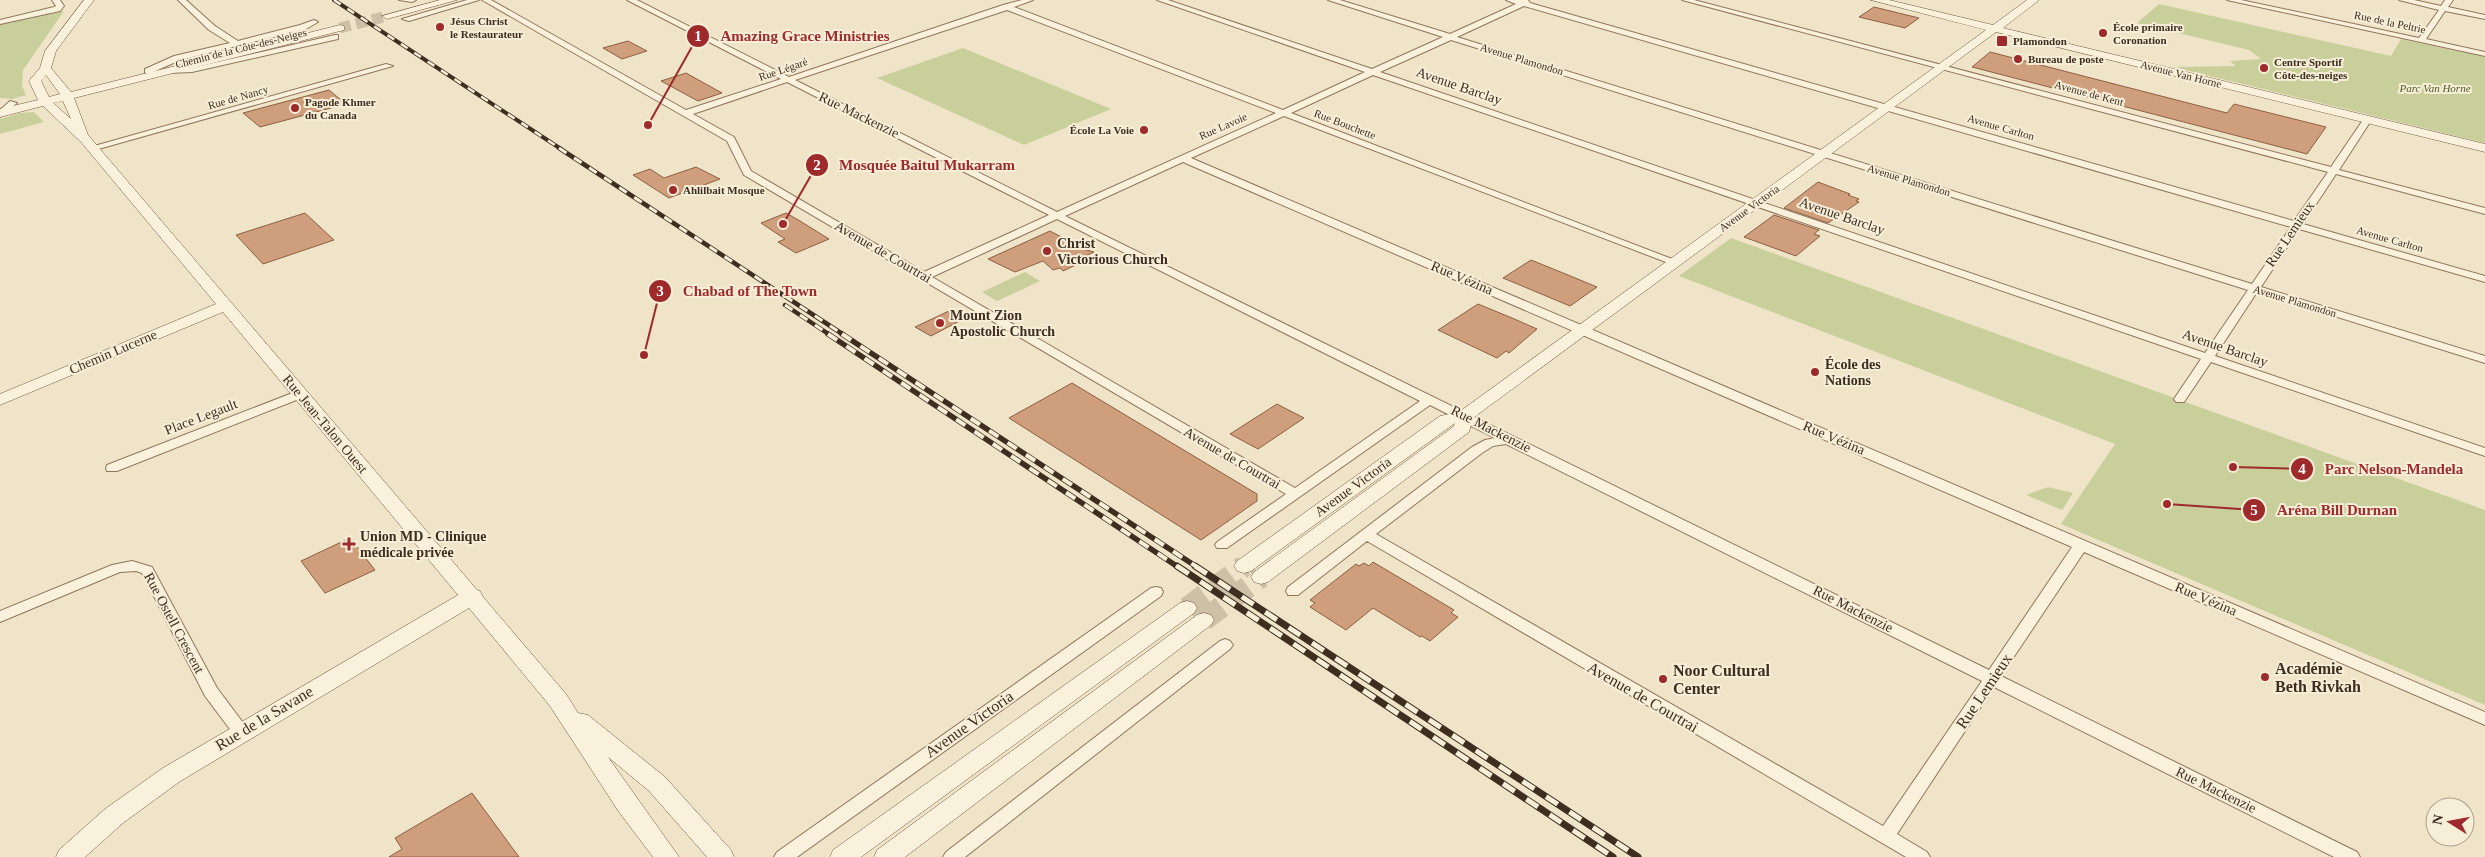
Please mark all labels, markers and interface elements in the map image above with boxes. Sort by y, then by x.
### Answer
street label: Rue de la Peltrie [2353,9,2427,35]
place label: Jésus Christ le Restaurateur [450,15,523,40]
marker: Jésus Christ le Restaurateur [434,21,446,33]
callout: Amazing Grace Ministries [686,21,900,51]
place label: École primaire Coronation [2113,21,2183,46]
street label: Chemin de la Côte-des-Neiges [174,26,308,70]
marker: École primaire Coronation [2097,27,2109,39]
text: 1 [694,28,702,44]
text: Amazing Grace Ministries [720,28,890,44]
marker: Plamondon [1995,34,2009,48]
place label: Plamondon [2013,35,2067,47]
street label: Avenue Plamondon [1479,41,1565,77]
marker: Bureau de poste [2012,53,2024,65]
place label: Bureau de poste [2028,53,2104,65]
street label: Rue Légaré [757,55,809,83]
place label: Centre Sportif Côte-des-neiges [2274,56,2348,81]
street label: Avenue Van Horne [2139,58,2223,90]
marker: Centre Sportif Côte-des-neiges [2258,62,2270,74]
street label: Avenue Barclay [1414,64,1504,108]
street label: Avenue de Kent [2053,78,2125,108]
park label: Parc Van Horne [2398,82,2471,94]
street label: Rue de Nancy [206,83,270,111]
street label: Rue Mackenzie [816,89,902,141]
place label: Pagode Khmer du Canada [305,96,376,121]
marker: Pagode Khmer du Canada [289,102,301,114]
street label: Rue Bouchette [1312,107,1378,141]
street label: Rue Lavoie [1197,110,1249,142]
street label: Avenue Carlton [1966,112,2036,142]
place label: École La Voie [1070,124,1134,136]
marker: École La Voie [1138,124,1150,136]
callout: Mosquée Baitul Mukarram [804,150,1025,180]
text: 2 [813,157,821,173]
text: Mosquée Baitul Mukarram [839,157,1015,173]
street label: Avenue Plamondon [1866,162,1952,198]
street label: Avenue Victoria [1717,182,1781,234]
marker: Ahlilbait Mosque [667,184,679,196]
place label: Ahlilbait Mosque [683,184,765,196]
street label: Avenue Barclay [1797,194,1887,238]
street label: Rue Lemieux [2263,198,2317,270]
street label: Avenue de Courtrai [832,218,934,286]
street label: Avenue Carlton [2355,224,2425,254]
place label: Christ Victorious Church [1057,236,1168,267]
marker: Christ Victorious Church [1041,245,1053,257]
street label: Rue Vézina [1429,258,1496,298]
callout: Chabad of The Town [647,276,827,306]
text: 3 [656,283,664,299]
text: Chabad of The Town [683,283,818,299]
street label: Avenue Plamondon [2252,283,2338,319]
place label: Mount Zion Apostolic Church [950,308,1055,339]
marker: Mount Zion Apostolic Church [934,317,946,329]
street label: Avenue Barclay [2180,326,2270,370]
street label: Chemin Lucerne [67,327,159,377]
place label: École des Nations [1825,356,1881,388]
marker: École des Nations [1809,366,1821,378]
street label: Rue Jean-Talon Ouest [280,372,370,476]
street label: Place Legault [163,396,240,438]
street label: Rue Mackenzie [1449,402,1533,456]
street label: Rue Vézina [1801,418,1868,458]
street label: Avenue de Courtrai [1181,424,1283,492]
street label: Avenue Victoria [1312,454,1395,520]
callout: Parc Nelson-Mandela [2290,454,2473,484]
text: 4 [2298,461,2306,477]
text: Parc Nelson-Mandela [2325,461,2464,477]
callout: Aréna Bill Durnan [2242,495,2407,525]
text: 5 [2250,502,2258,518]
text: Aréna Bill Durnan [2277,502,2398,518]
place label: Union MD - Clinique médicale privée [360,529,486,560]
marker: Union MD - Clinique médicale privée [342,537,356,551]
street label: Rue Ostell Crescent [141,570,207,676]
street label: Rue Vézina [2173,579,2240,619]
street label: Rue Mackenzie [1811,582,1895,636]
street label: Rue Lemieux [1953,650,2015,732]
street label: Avenue de Courtrai [1585,658,1702,736]
place label: Académie Beth Rivkah [2275,660,2361,695]
place label: Noor Cultural Center [1673,662,1771,697]
marker: Académie Beth Rivkah [2259,671,2271,683]
marker: Noor Cultural Center [1657,673,1669,685]
street label: Rue de la Savane [212,682,316,754]
street label: Avenue Victoria [922,687,1016,761]
street label: Rue Mackenzie [2173,764,2259,816]
north arrow [2425,797,2475,847]
text: N [2429,813,2446,826]

